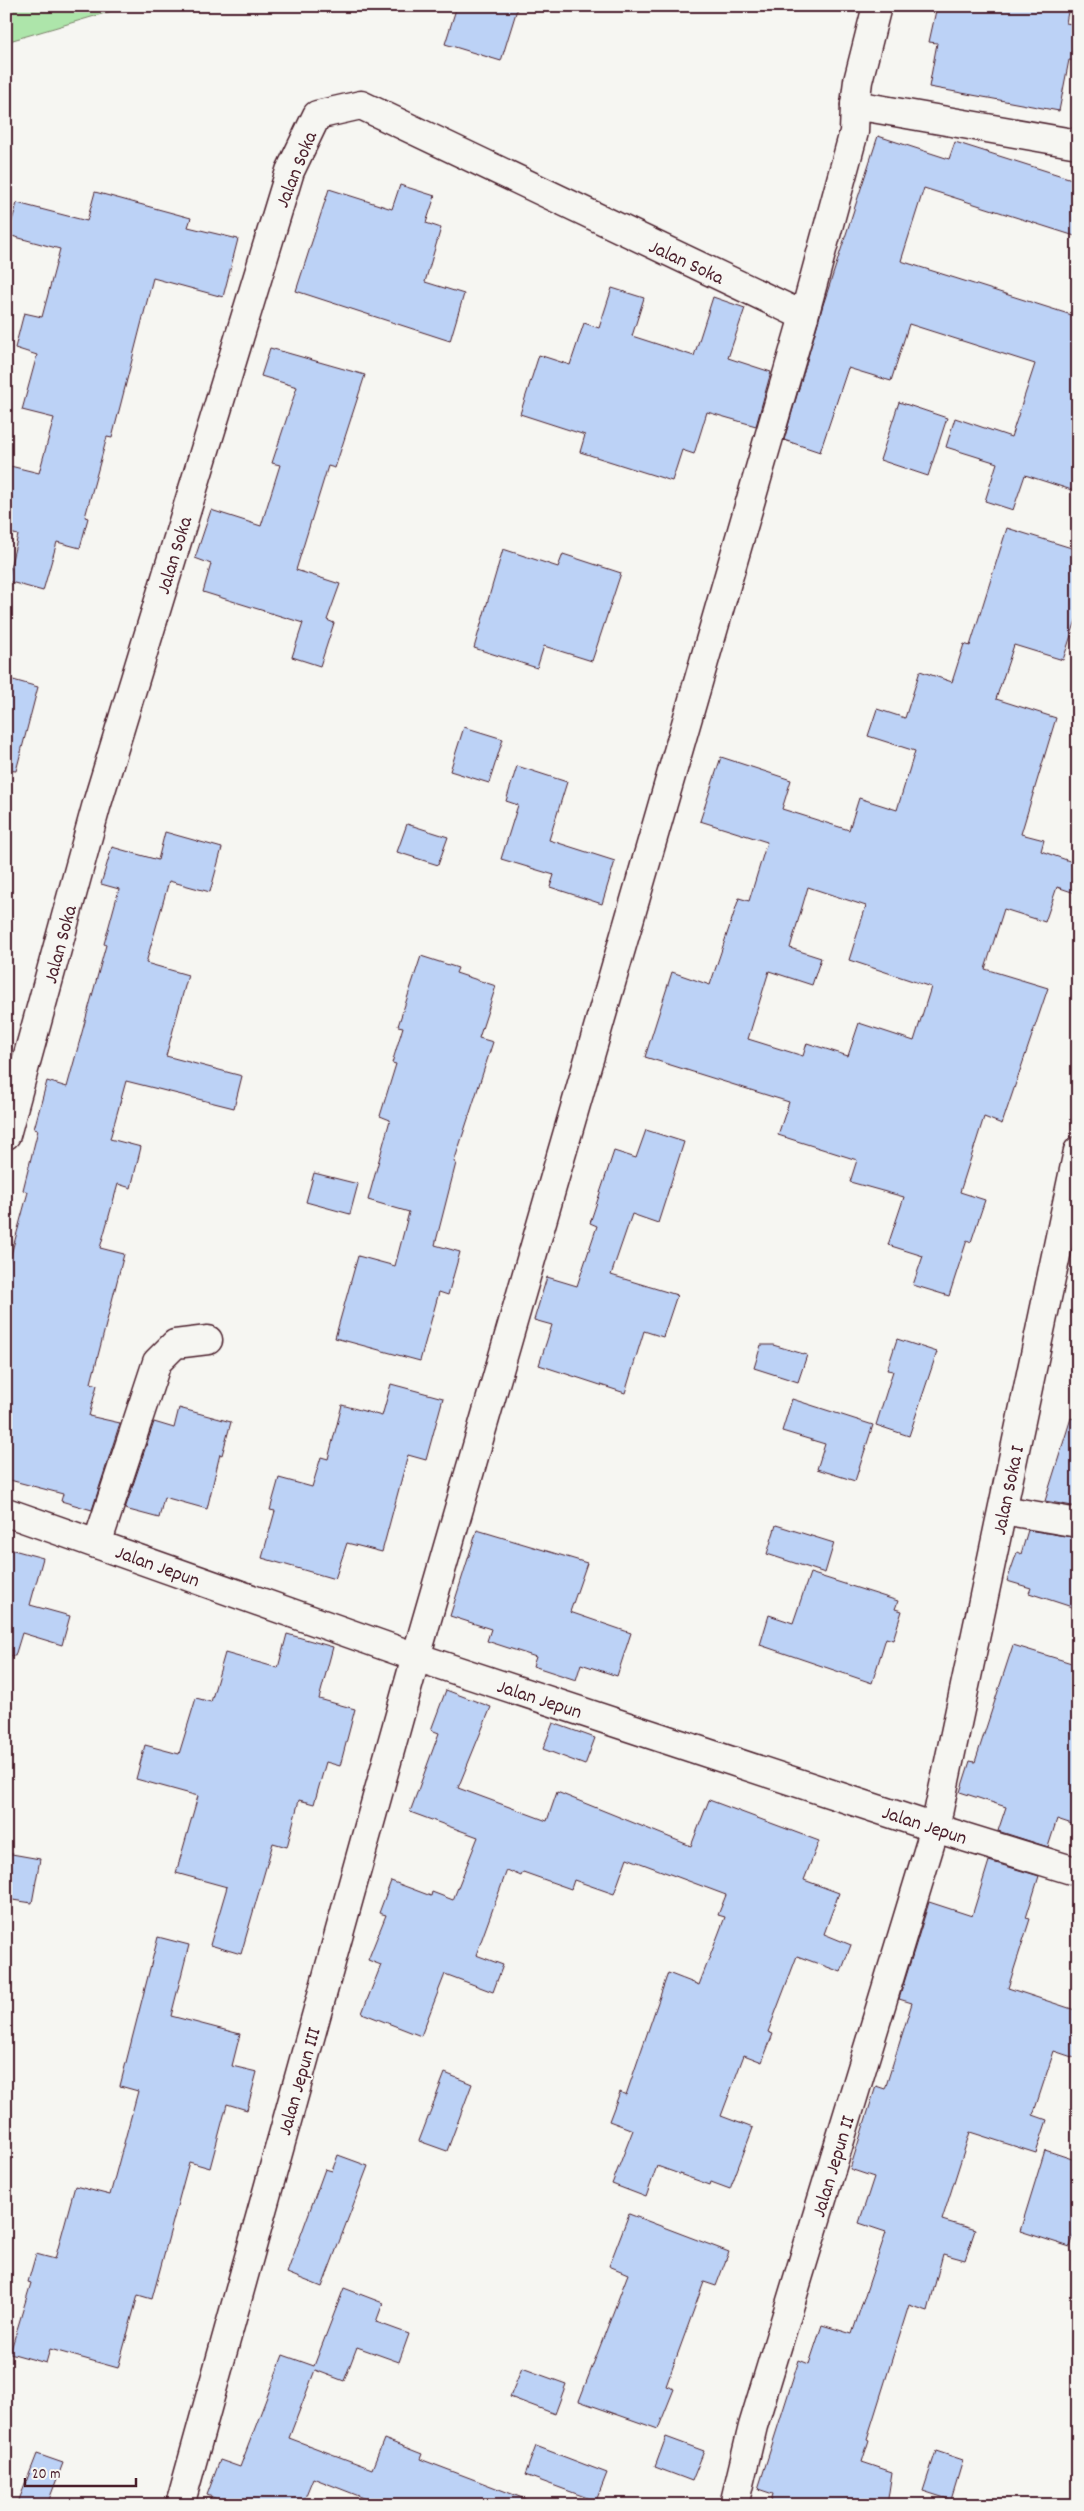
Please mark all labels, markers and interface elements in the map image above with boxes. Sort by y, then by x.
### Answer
street label: Jalan Soka [270,127,326,212]
street label: Jalan Soka [644,234,728,294]
street label: Jalan Soka [151,513,201,598]
street label: Jalan Soka [38,902,86,987]
street label: Jalan Soka I [987,1443,1033,1538]
street label: Jalan Jepun [111,1540,203,1596]
street label: Jalan Jepun [493,1674,585,1728]
street label: Jalan Jepun [878,1800,970,1854]
street label: Jalan Jepun III [272,2025,330,2139]
street label: Jalan Jepun II [806,2113,864,2221]
scale bar [25,2456,136,2488]
text: 20 m [32,2464,60,2486]

